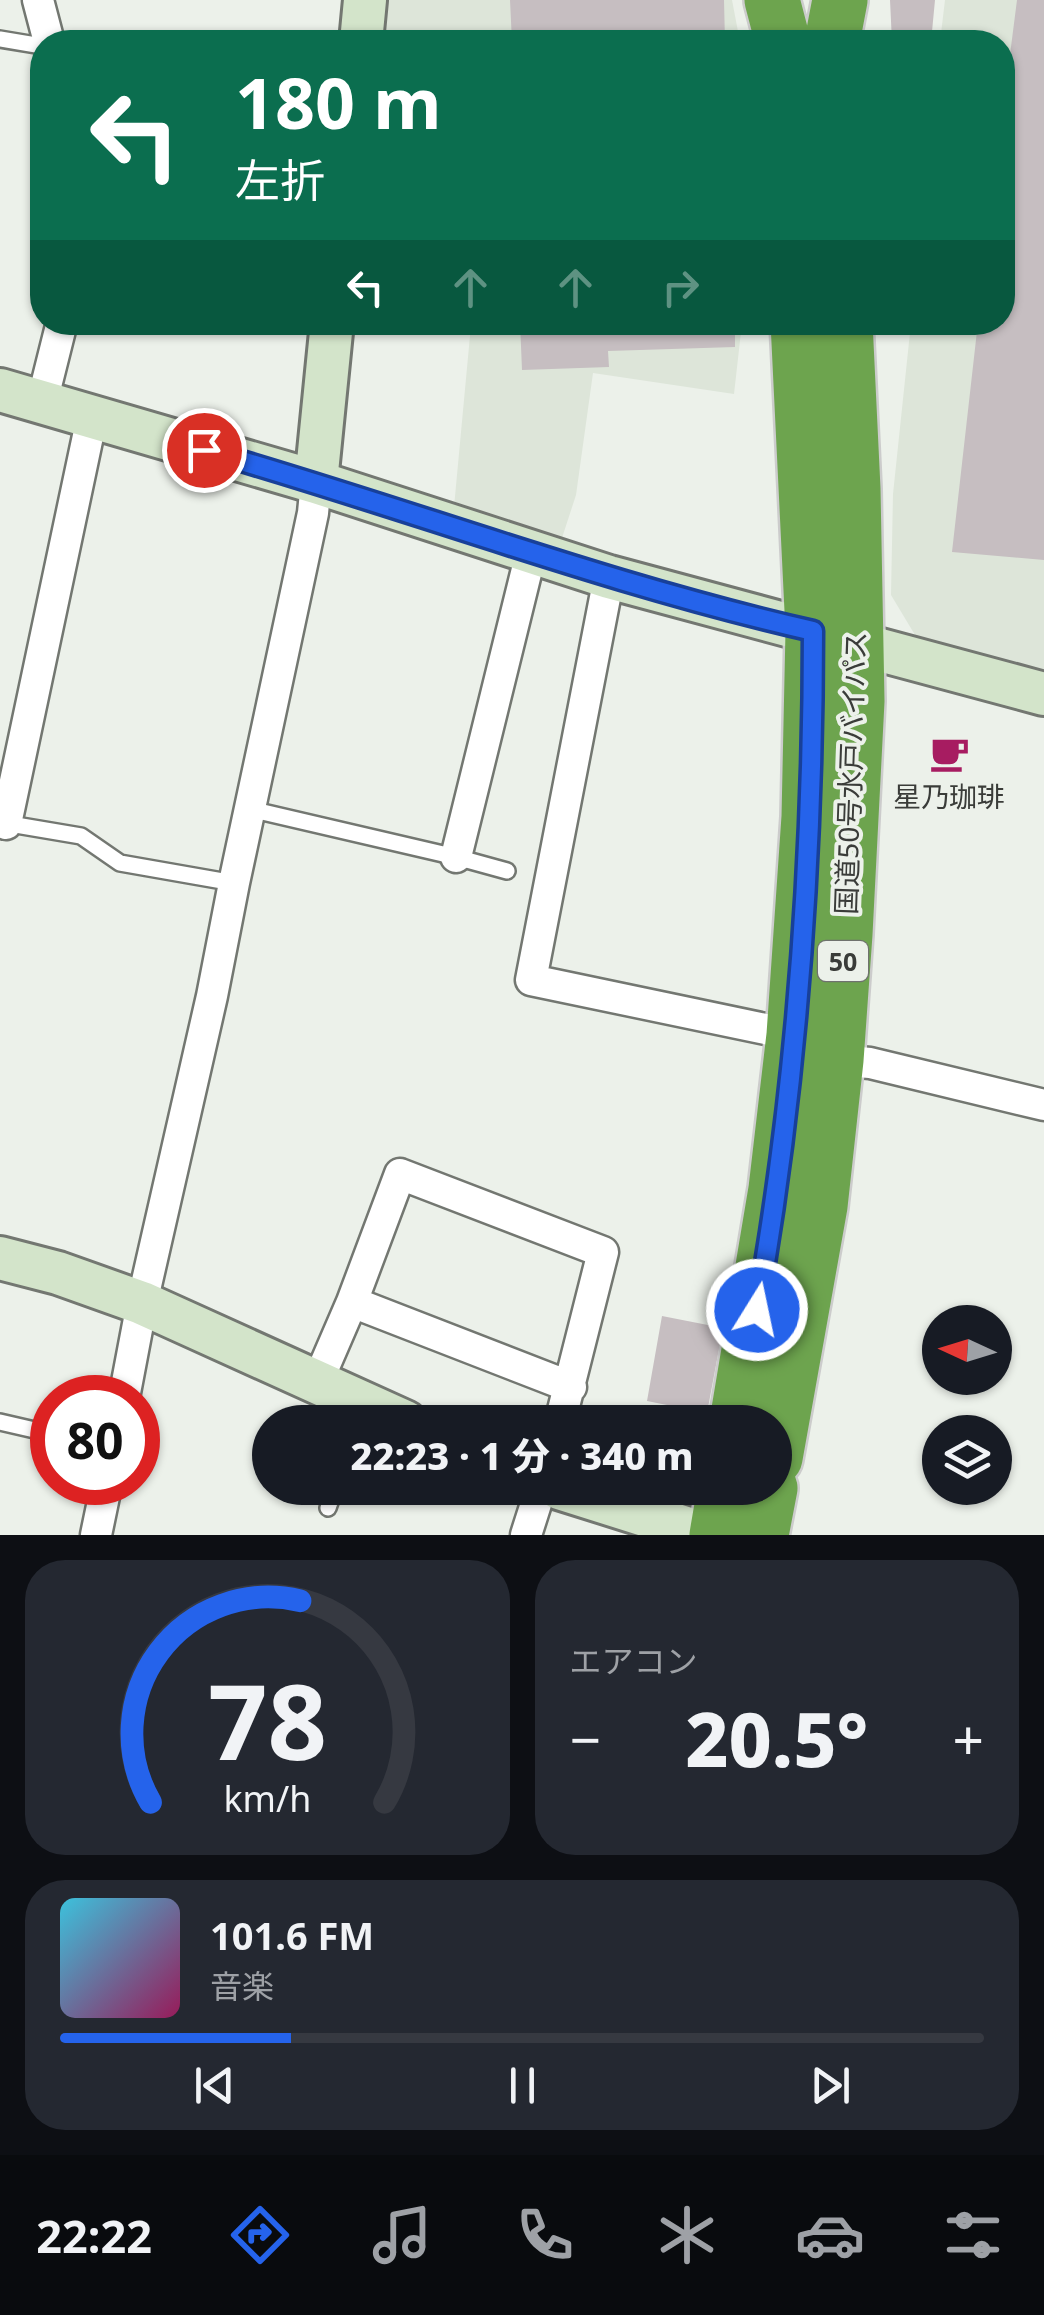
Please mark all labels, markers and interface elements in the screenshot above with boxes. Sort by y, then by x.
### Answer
text: 180 m [235,54,442,150]
icon: left [70,70,200,200]
text: 左折 [235,149,325,210]
icon: left [338,260,393,315]
icon: ahead [443,260,498,315]
icon: ahead [548,260,603,315]
icon: right [653,260,708,315]
pin [162,408,247,493]
icon: arrive [177,423,232,478]
street label: 国道50号水戸バイパス [826,631,874,915]
cafe icon: 星乃珈琲 [928,733,970,775]
place label: 星乃珈琲 [893,777,1005,815]
road number: 50 [818,941,868,981]
position arrow [705,1258,809,1362]
north arrow [922,1305,1012,1395]
map controls [922,1305,1012,1505]
speed limit sign: 80 [30,1375,160,1505]
button: layers [922,1415,1012,1505]
text: 22:23 · 1 分 · 340 m [351,1429,693,1481]
text: エアコン [570,1639,698,1682]
text: 78 [208,1649,327,1790]
text: 20.5° [685,1687,868,1789]
text: − [570,1701,601,1776]
text: + [953,1701,984,1776]
text: km/h [223,1774,311,1822]
text: 101.6 FM [210,1909,374,1961]
text: 音楽 [210,1964,274,2007]
icon: previous [187,2058,242,2113]
icon: pause [495,2058,550,2113]
icon: next [803,2058,858,2113]
icon: directions [225,2200,295,2270]
icon: music [367,2200,437,2270]
icon: phone [510,2200,580,2270]
icon: climate [652,2200,722,2270]
icon: car [795,2200,865,2270]
icon: filters [938,2200,1008,2270]
text: 22:22 [36,2205,152,2266]

